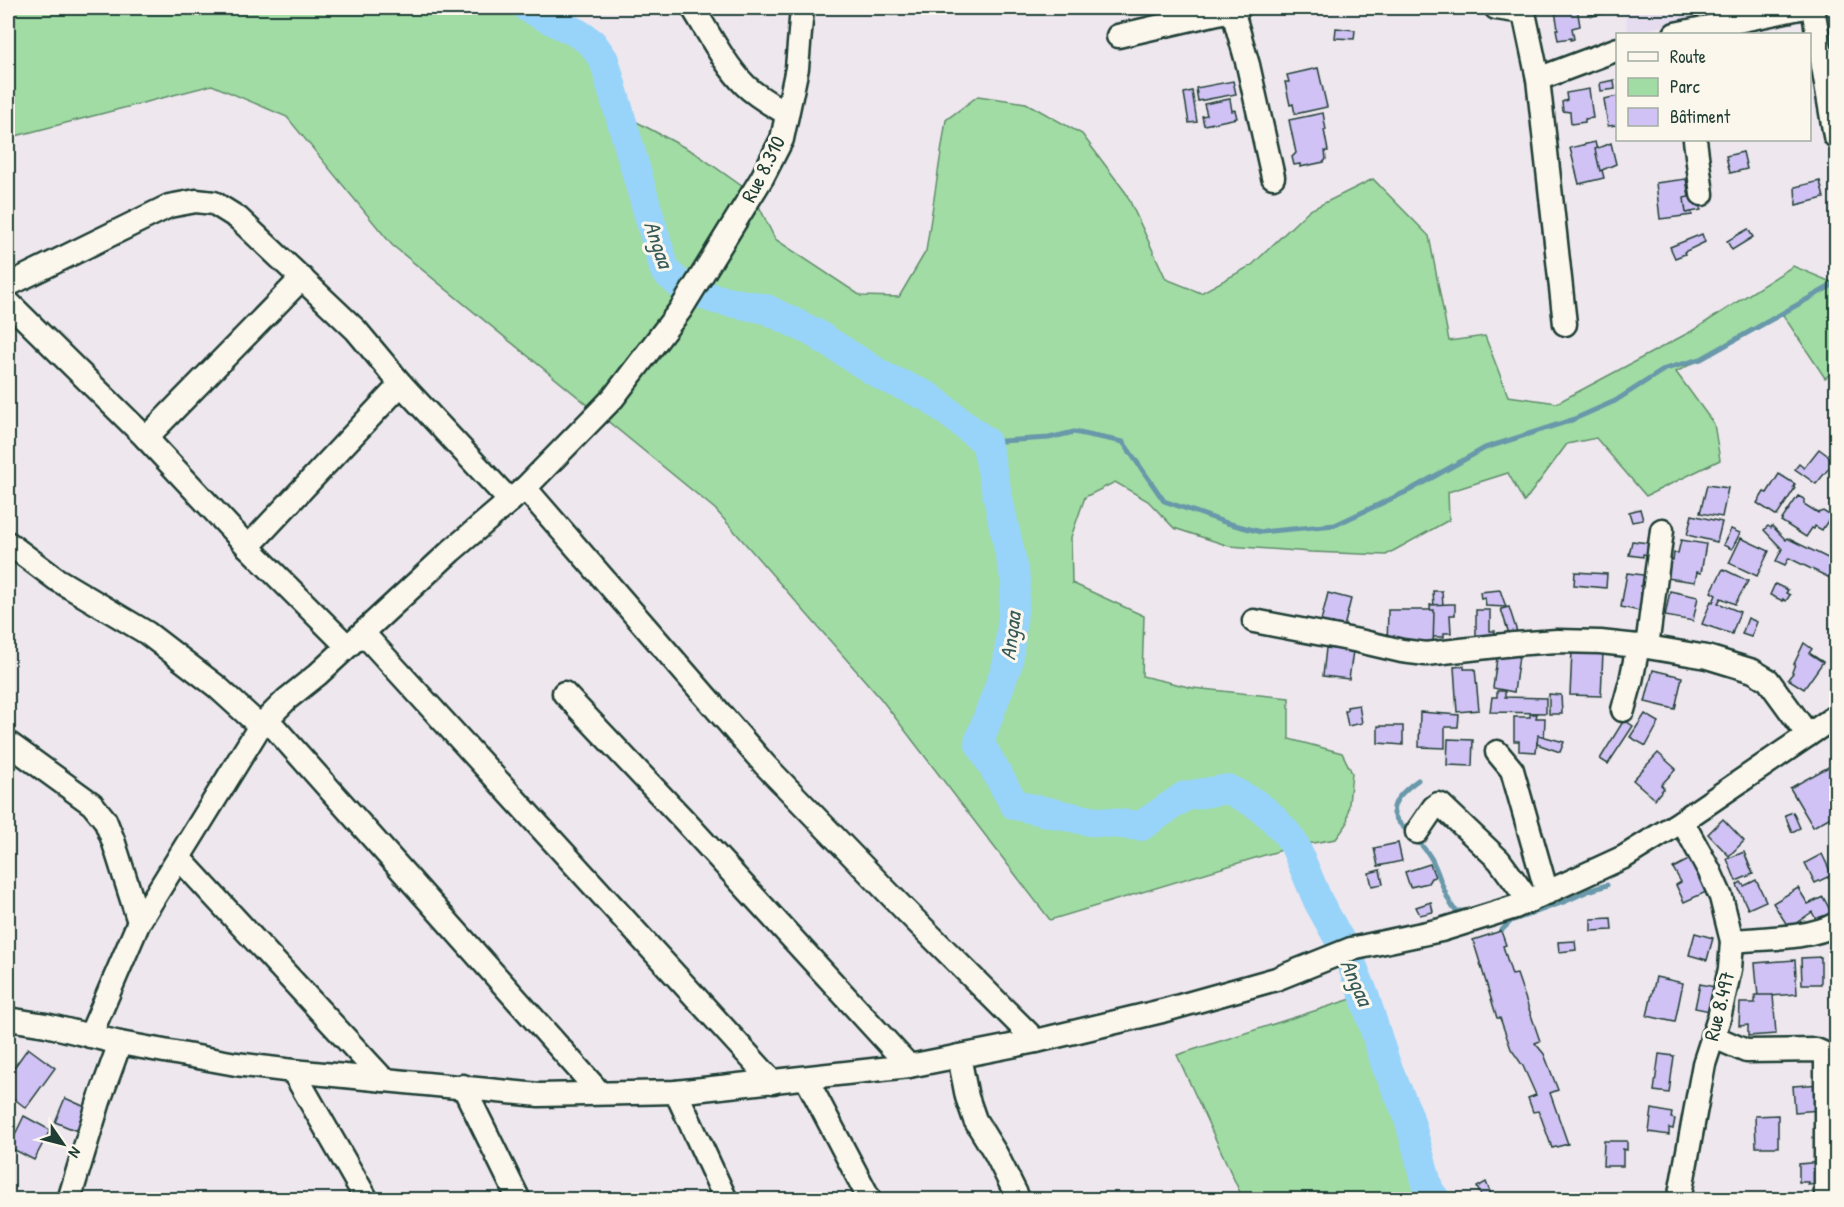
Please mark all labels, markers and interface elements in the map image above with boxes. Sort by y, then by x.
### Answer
legend [1616,33,1811,141]
text: Route [1670,44,1706,69]
text: Parc [1670,74,1700,99]
text: Bâtiment [1670,104,1731,129]
street label: Rue 8.310 [734,131,792,207]
water label: Angaa [637,217,682,274]
water label: Angaa [992,608,1028,662]
water label: Angaa [1334,954,1381,1012]
street label: Rue 8.497 [1696,968,1742,1044]
north arrow [33,1114,93,1174]
text: N [64,1143,87,1163]

